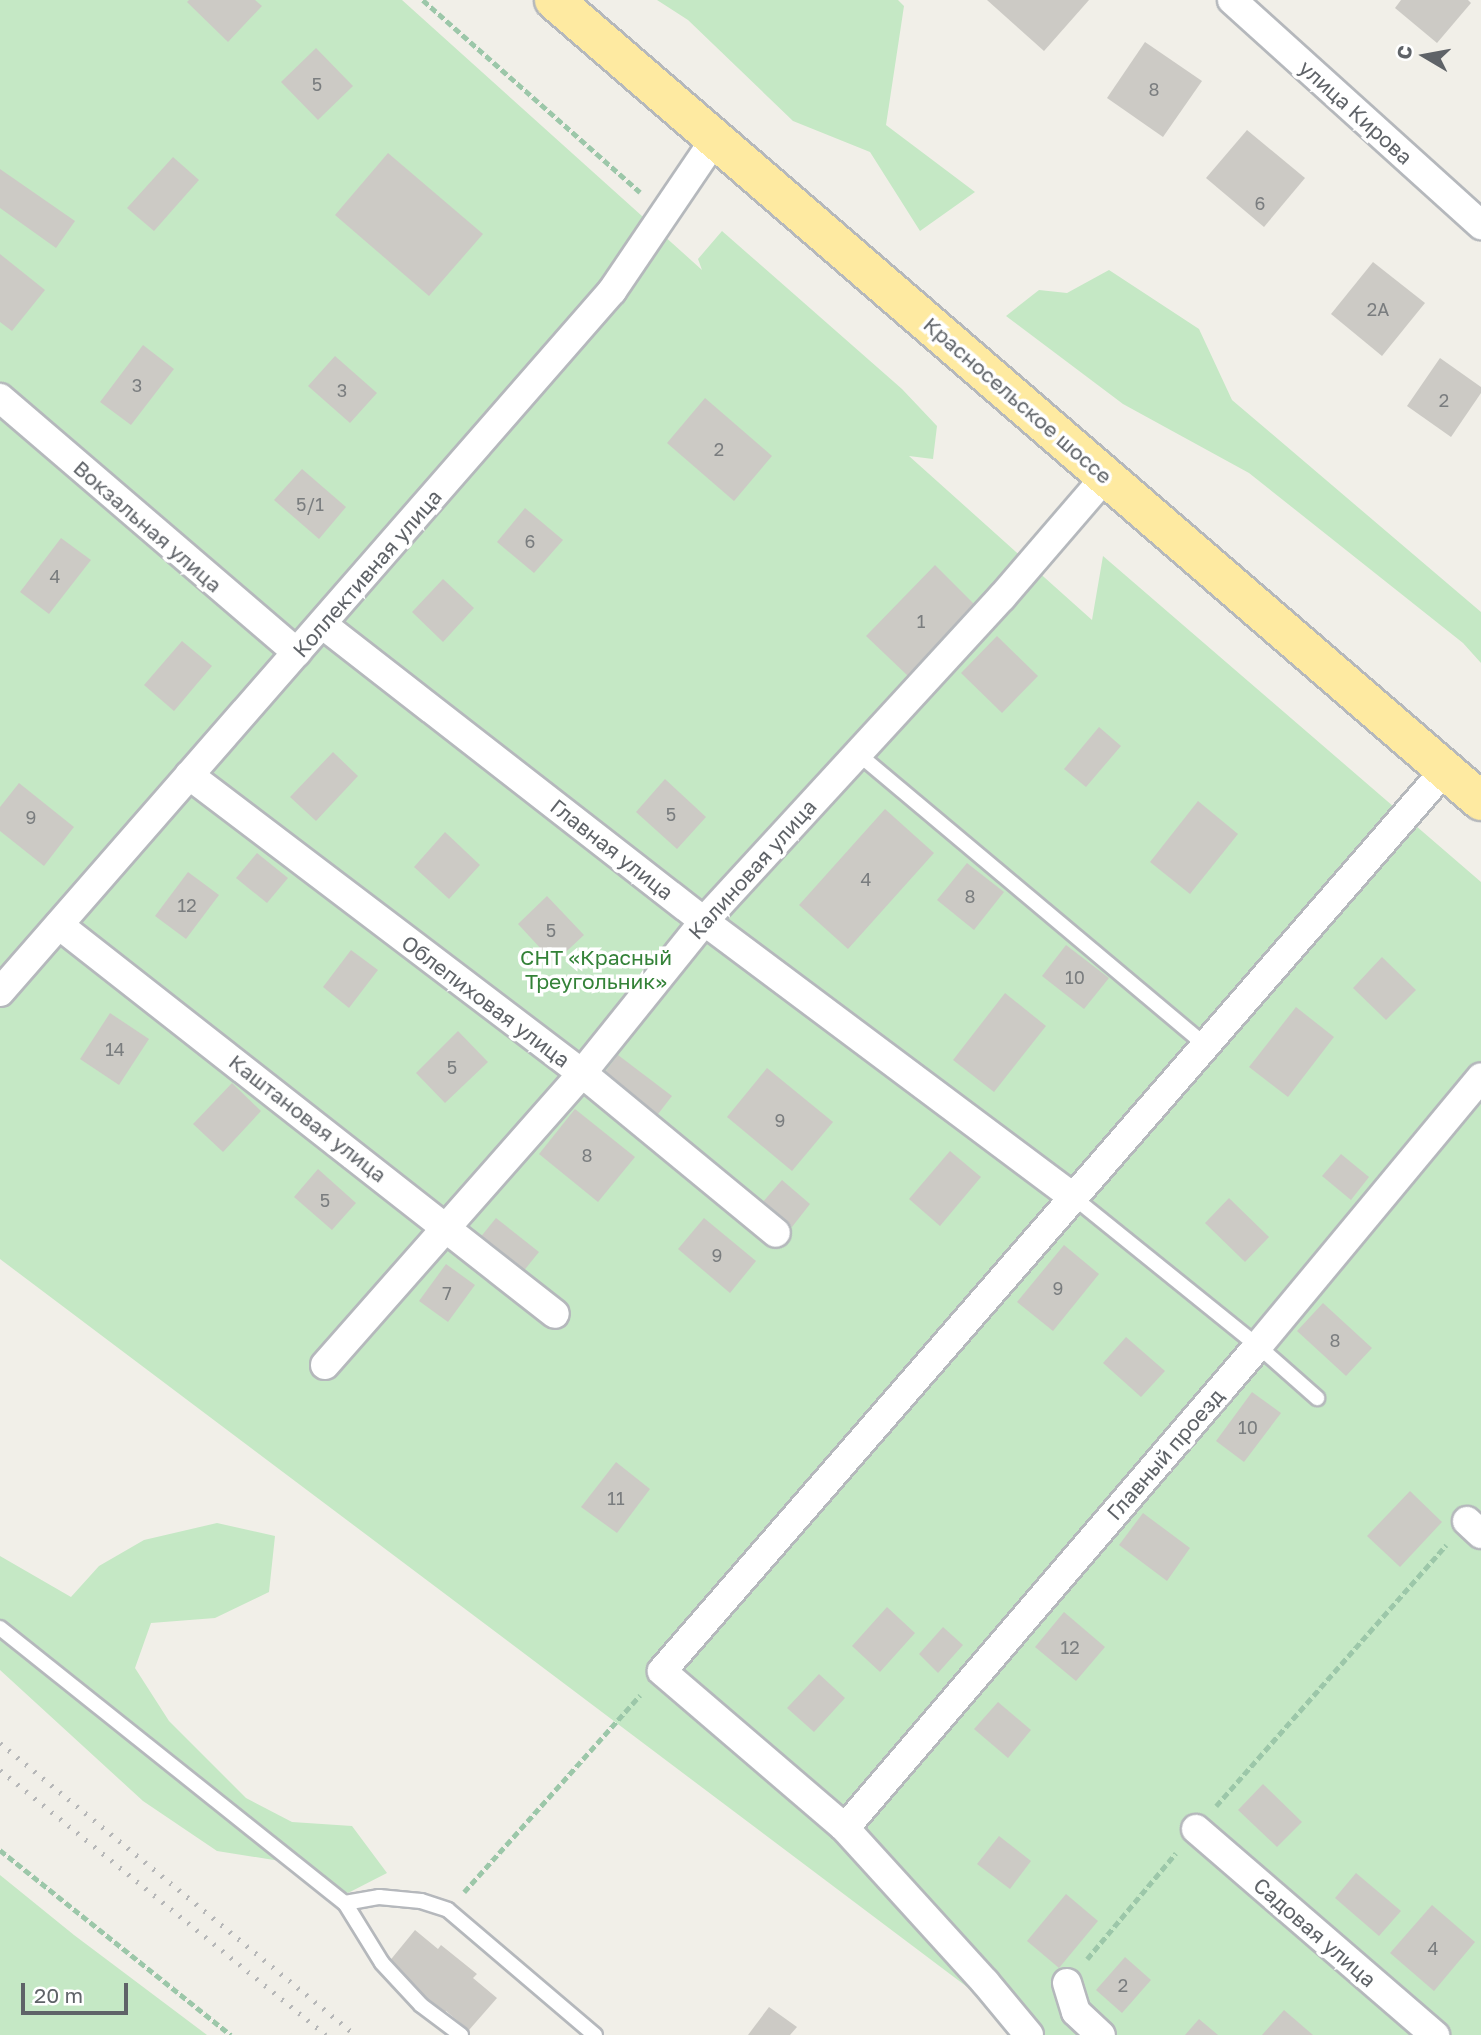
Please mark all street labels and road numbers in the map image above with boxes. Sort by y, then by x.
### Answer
street label: улица Кирова [1294,55,1418,169]
street label: Красносельское шоссе [919,311,1117,489]
street label: Вокзальная улица [69,455,227,597]
street label: Коллективная улица [287,484,447,662]
street label: Главная улица [546,793,678,905]
street label: Калиновая улица [683,794,821,944]
street label: Облепиховая улица [397,930,575,1072]
street label: Каштановая улица [224,1049,392,1187]
street label: Главный проезд [1101,1383,1229,1525]
street label: Садовая улица [1249,1872,1381,1992]

